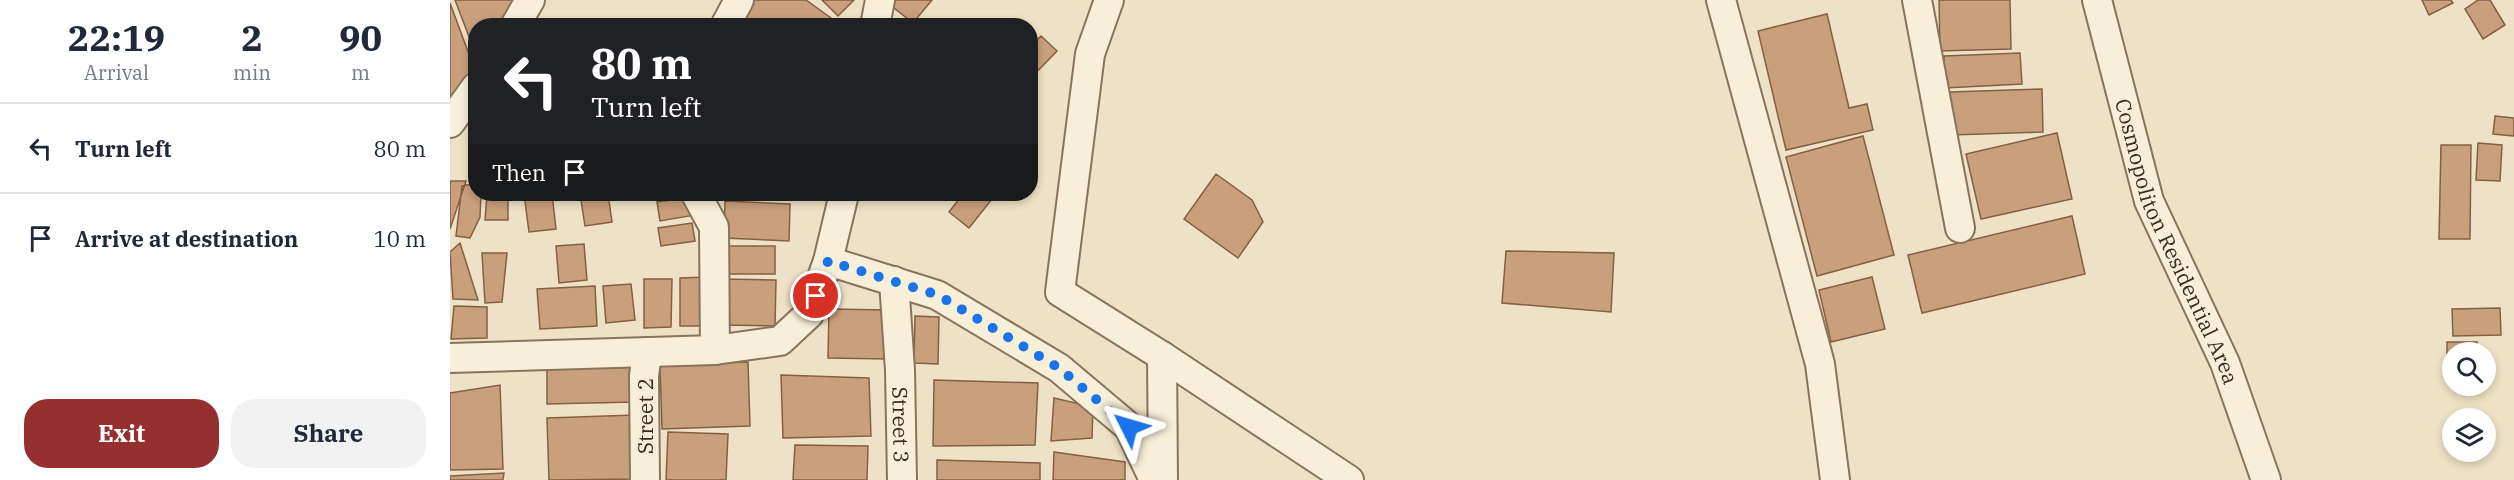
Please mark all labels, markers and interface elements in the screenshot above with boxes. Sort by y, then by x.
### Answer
text: 22:19 [68,14,165,61]
text: 2 [241,14,263,61]
text: 90 [339,14,382,61]
text: 80 m [591,36,692,91]
icon: left [492,42,570,120]
text: Arrival [84,59,149,86]
text: min [233,59,271,86]
text: m [351,59,370,86]
text: Turn left [591,89,702,124]
street label: Cosmopoliton Residential Area [2109,95,2245,388]
icon: left [24,132,57,165]
text: Turn left [75,134,171,163]
text: 80 m [374,134,426,163]
icon: arrive [558,156,591,189]
text: Then [492,158,546,187]
icon: arrive [24,222,57,255]
text: Arrive at destination [75,224,298,253]
text: 10 m [374,224,426,253]
pin [790,270,841,321]
icon: arrive [799,279,832,312]
map controls [2442,342,2496,462]
button: search [2442,342,2496,396]
street label: Street 2 [631,378,659,454]
street label: Street 3 [886,386,916,463]
position arrow [1097,395,1161,459]
button: Exit [24,399,219,468]
button: Share [231,399,426,468]
button: layers [2442,408,2496,462]

